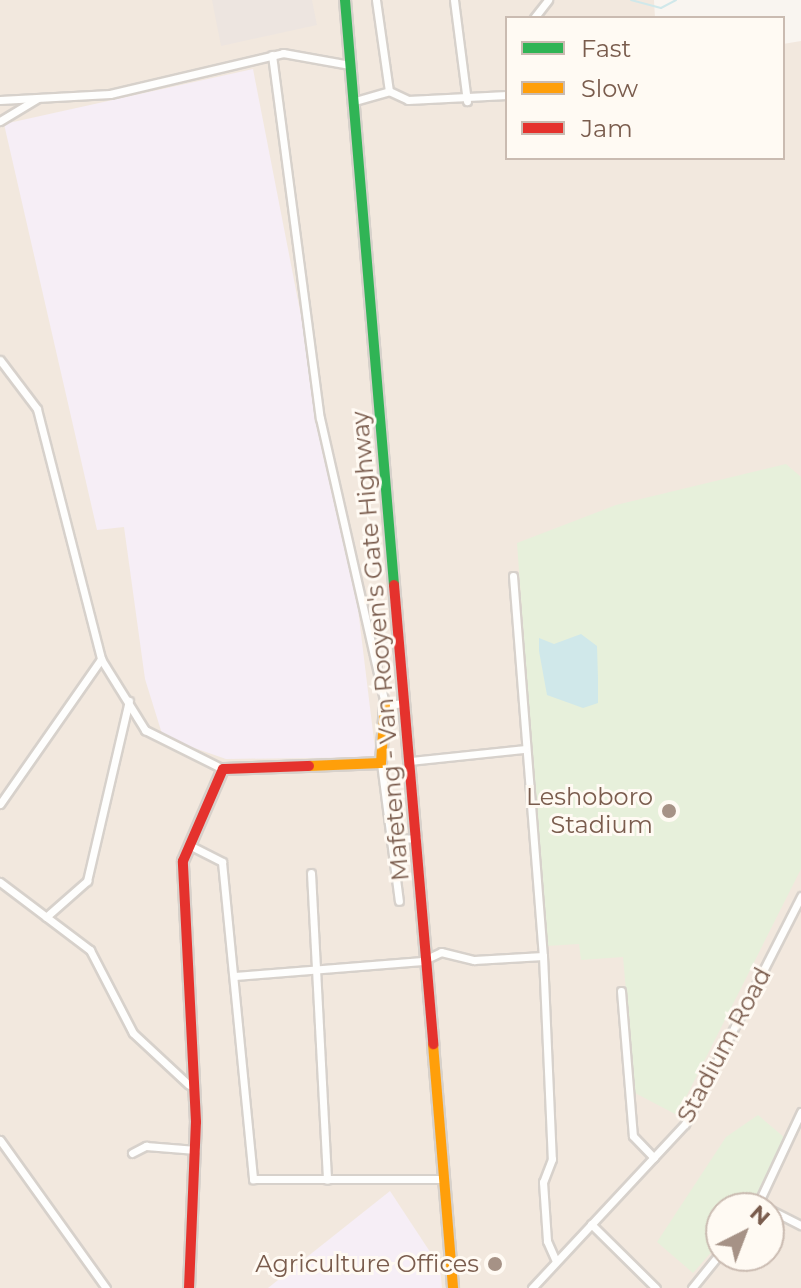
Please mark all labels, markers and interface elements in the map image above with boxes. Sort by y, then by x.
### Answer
legend [505,16,785,160]
text: Fast [581,34,631,63]
text: Slow [581,74,638,103]
text: Jam [581,114,633,143]
street label: Mafeteng - Van Rooyen's Gate Highway [345,410,415,882]
place label: Leshoboro Stadium [526,783,653,839]
marker: Leshoboro Stadium [660,802,678,820]
street label: Stadium Road [671,963,777,1127]
north arrow [705,1192,785,1272]
text: N [744,1199,776,1231]
place label: Agriculture Offices [255,1250,479,1278]
marker: Agriculture Offices [486,1255,504,1273]

